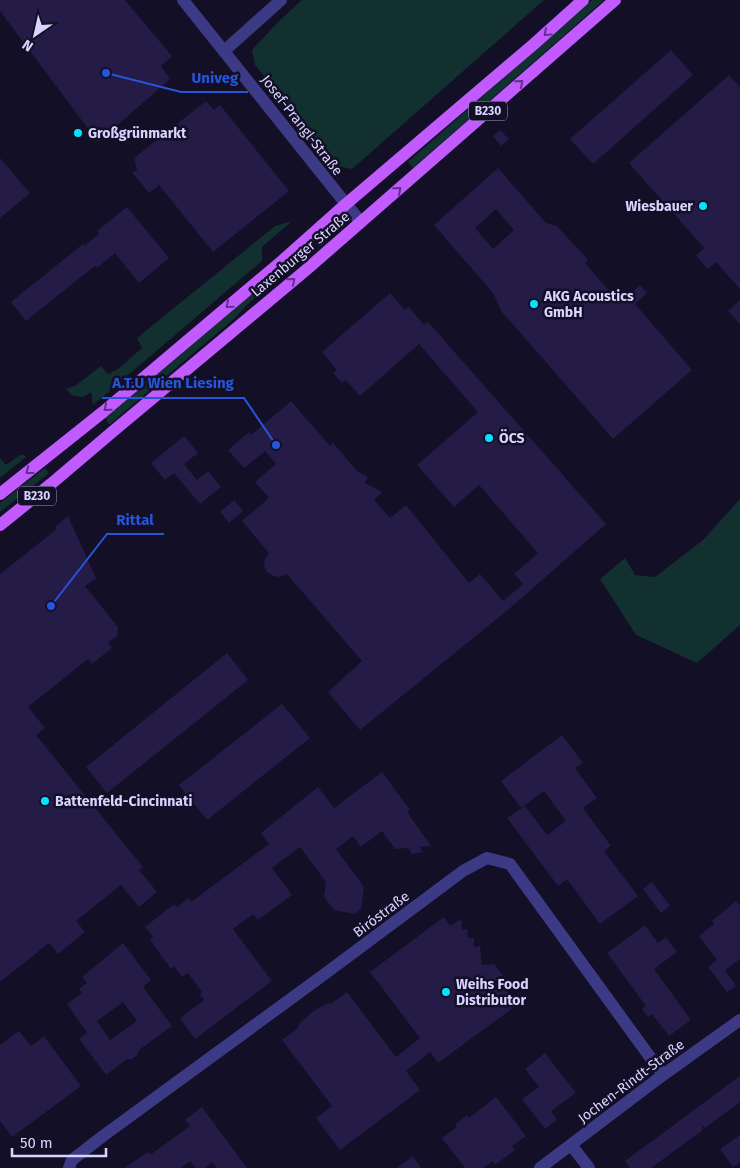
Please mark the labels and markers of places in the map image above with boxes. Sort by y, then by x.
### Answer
callout: Univeg [181,62,248,92]
place label: Großgrünmarkt [88,125,187,142]
marker: Großgrünmarkt [72,127,84,139]
place label: Wiesbauer [625,198,693,215]
marker: Wiesbauer [697,200,709,212]
place label: AKG Acoustics GmbH [543,288,634,321]
marker: AKG Acoustics GmbH [528,298,540,310]
callout: A.T.U Wien Liesing [102,368,244,398]
place label: ÖCS [499,429,525,447]
marker: ÖCS [483,432,495,444]
callout: Rittal [107,504,164,534]
place label: Battenfeld-Cincinnati [55,793,192,810]
marker: Battenfeld-Cincinnati [39,795,51,807]
place label: Weihs Food Distributor [456,976,529,1009]
marker: Weihs Food Distributor [440,986,452,998]

